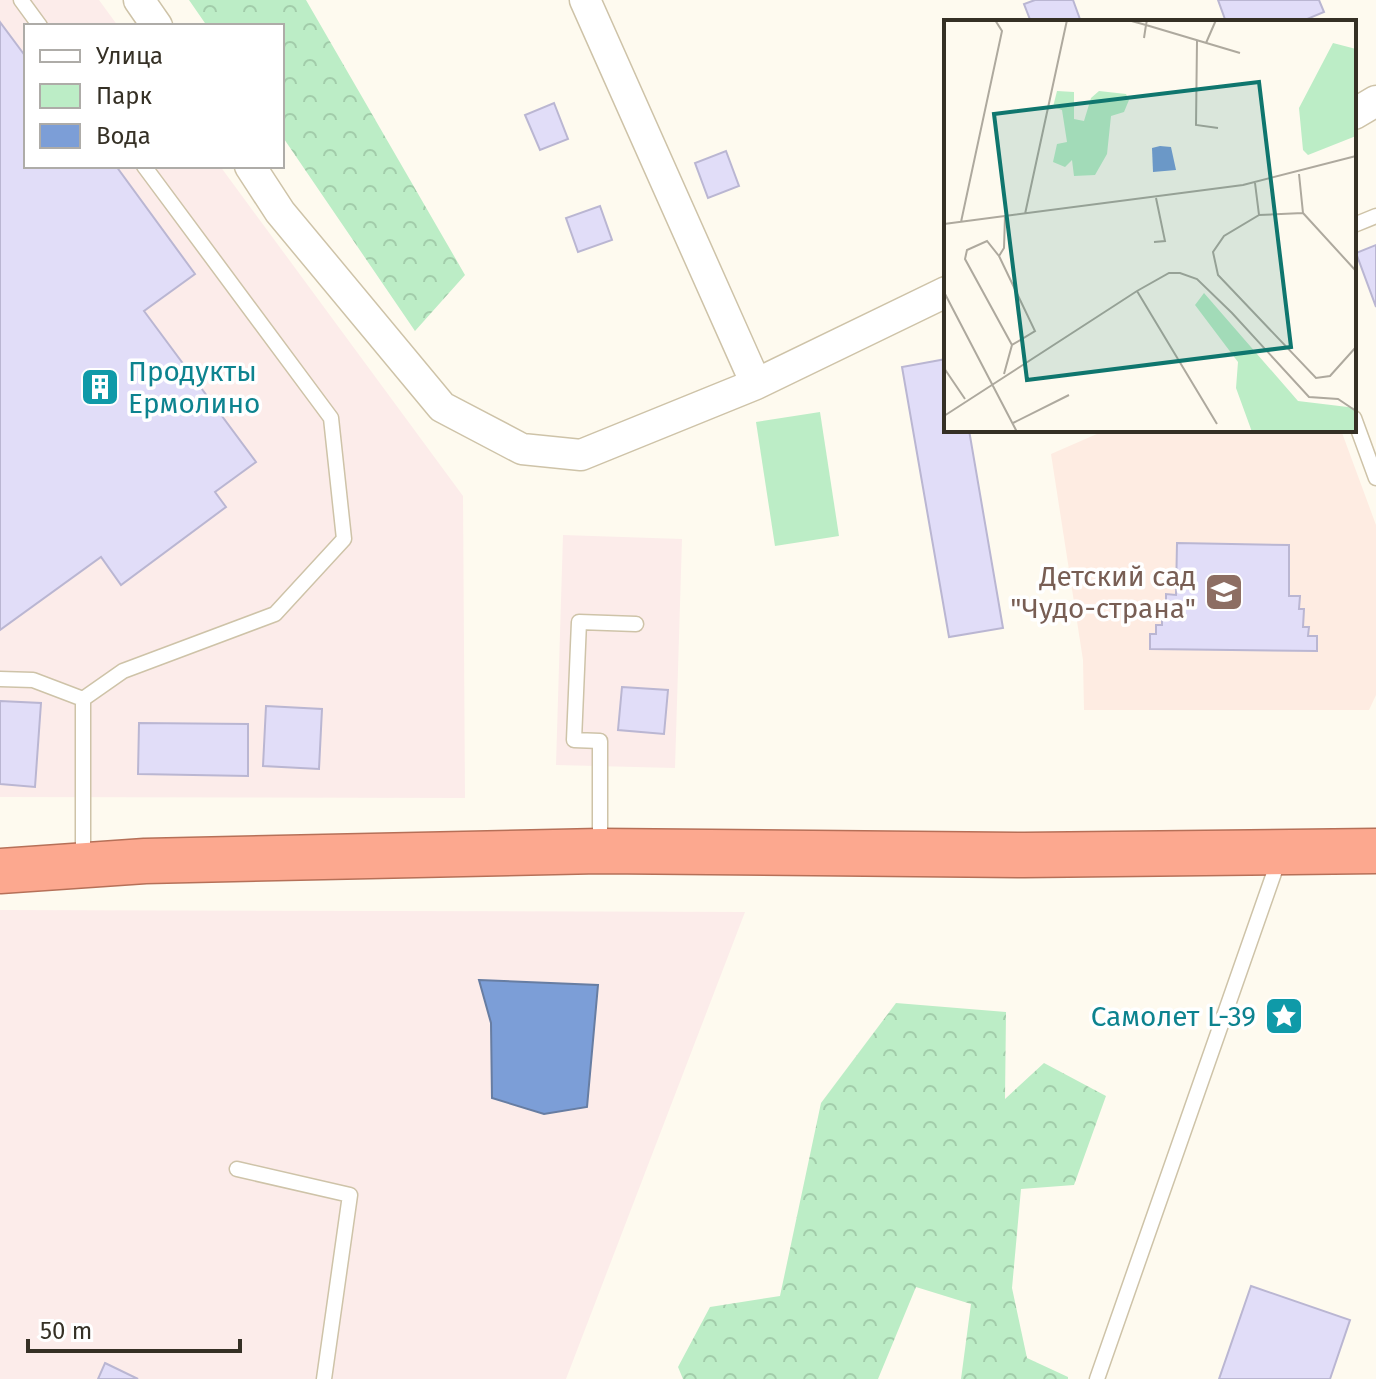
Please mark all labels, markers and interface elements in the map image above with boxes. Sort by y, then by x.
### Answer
inset map [944,20,1356,432]
legend [24,24,284,168]
text: Улица [96,42,163,70]
text: Парк [96,82,153,110]
text: Вода [96,122,151,150]
place label: Продукты Ермолино [128,355,260,420]
building icon: Продукты Ермолино [79,366,121,408]
place label: Детский сад "Чудо-страна" [1010,560,1196,625]
school or university icon: Детский сад "Чудо-страна" [1203,571,1245,613]
place icon: Самолет L-39 [1263,995,1305,1037]
place label: Самолет L-39 [1091,1000,1256,1033]
scale bar [28,1303,240,1353]
text: 50 m [40,1317,92,1345]

